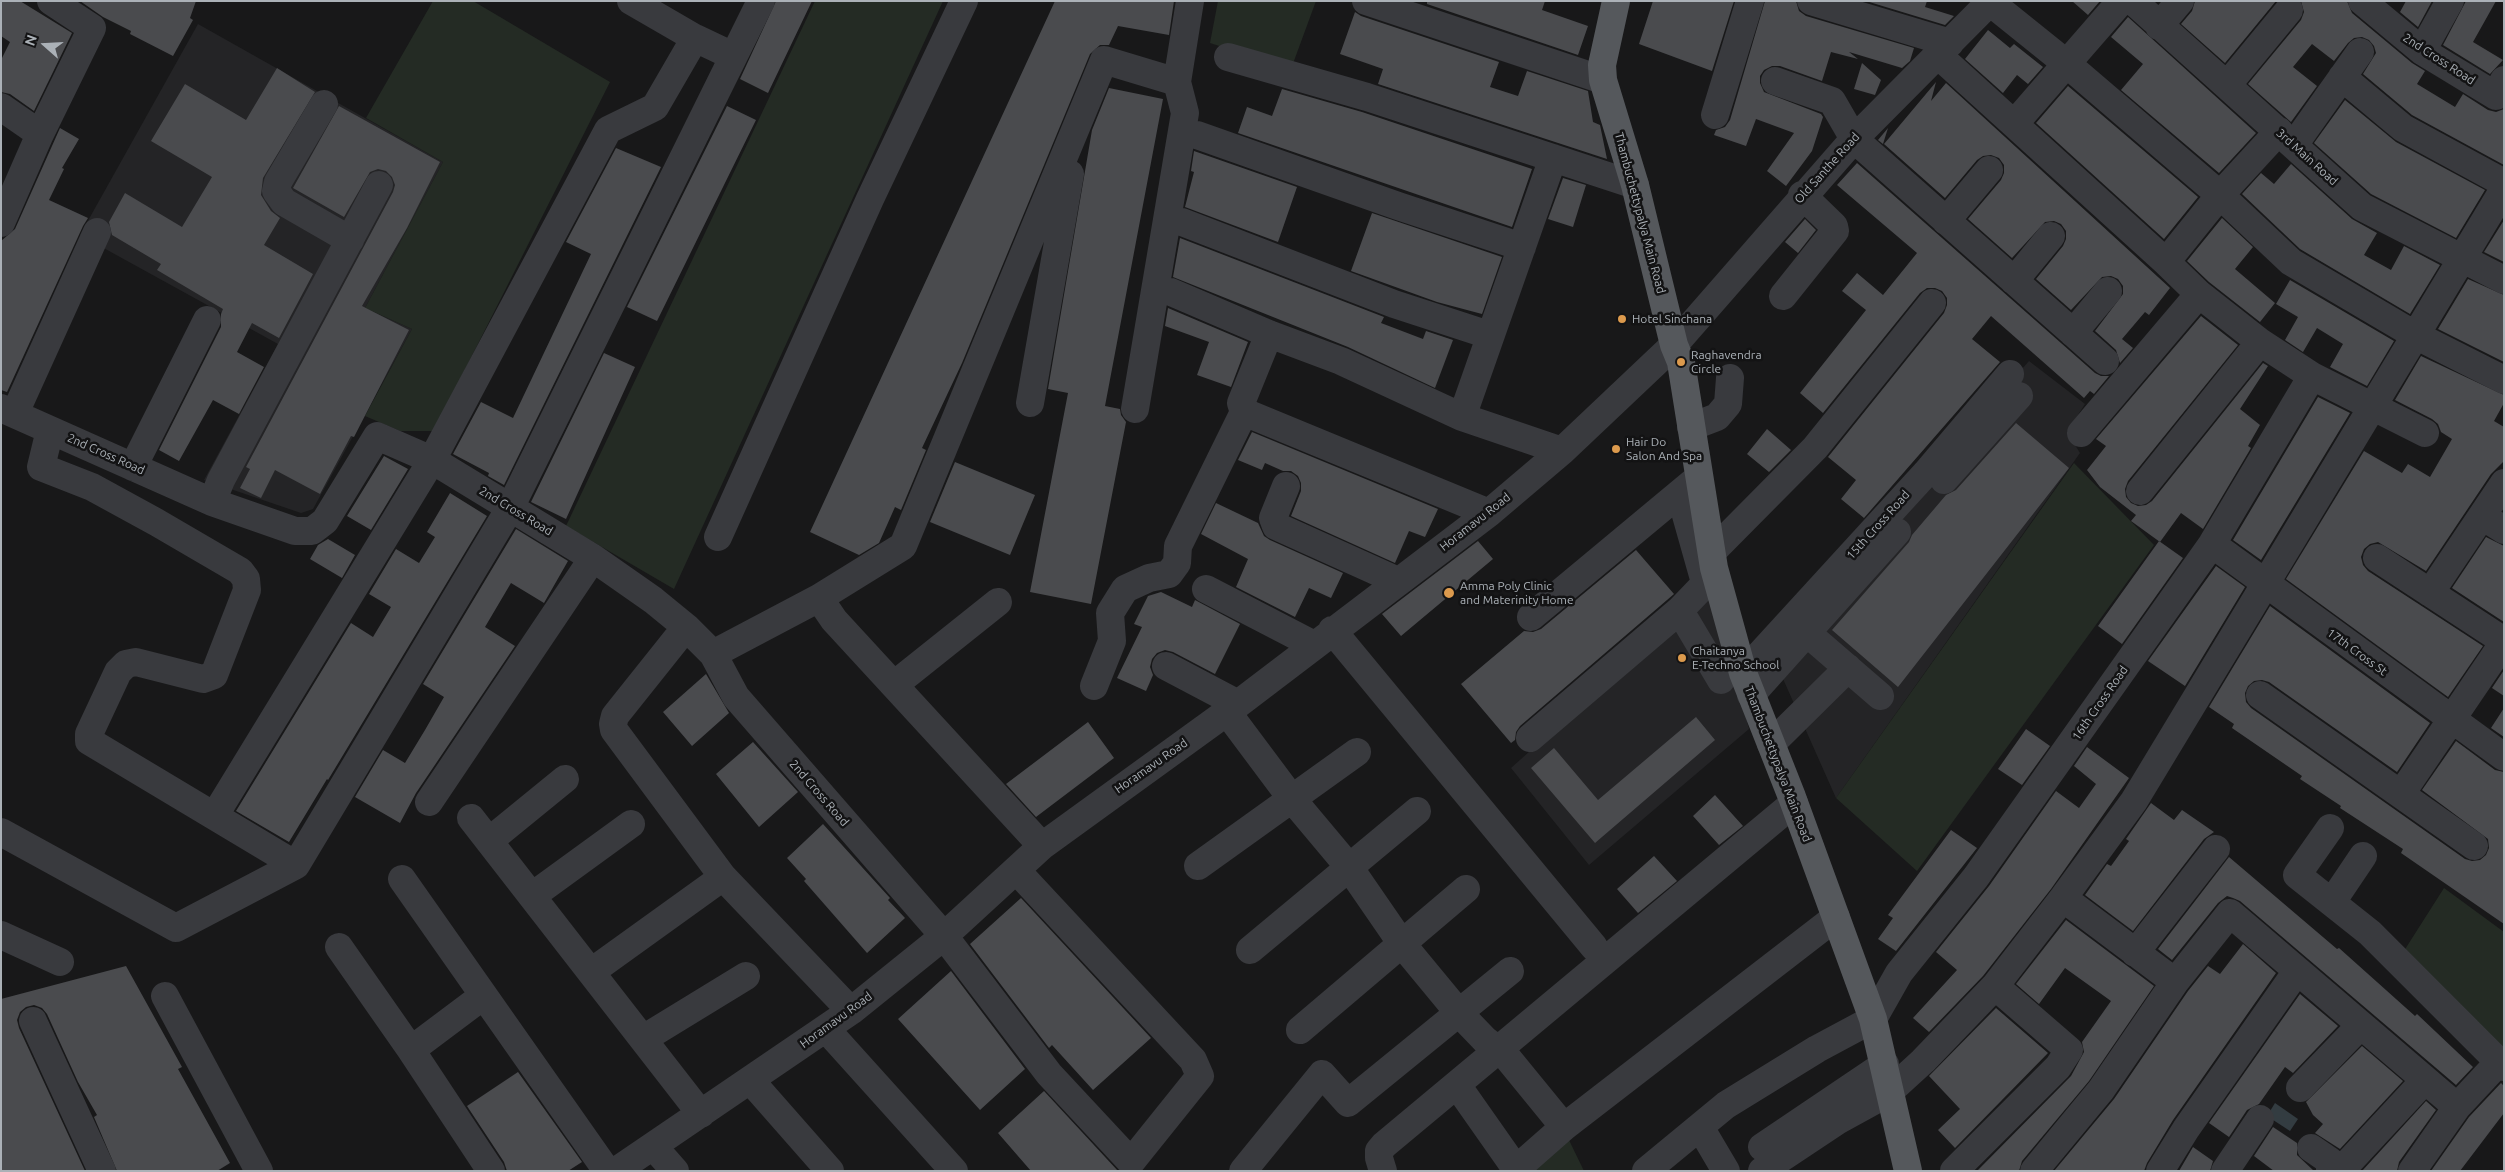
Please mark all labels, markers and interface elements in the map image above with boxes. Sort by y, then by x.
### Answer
north arrow [20,20,70,70]
street label: 2nd Cross Road [2400,30,2478,88]
text: N [22,33,40,48]
street label: 3rd Main Road [2273,126,2341,188]
street label: Old Santhe Road [1791,130,1863,206]
street label: Thambuchettypalya Main Road [1612,131,1668,295]
place label: Hotel Sinchana [1632,312,1712,326]
marker: Hotel Sinchana [1616,313,1628,325]
place label: Raghavendra Circle [1691,348,1762,376]
marker: Raghavendra Circle [1675,356,1687,368]
street label: 2nd Cross Road [65,431,147,477]
place label: Hair Do Salon And Spa [1626,435,1702,463]
marker: Hair Do Salon And Spa [1610,443,1622,455]
street label: 2nd Cross Road [477,483,555,539]
street label: 15th Cross Road [1843,488,1913,562]
street label: Horamavu Road [1437,490,1513,554]
place label: Amma Poly Clinic and Materinity Home [1460,579,1574,607]
marker: Amma Poly Clinic and Materinity Home [1442,586,1456,600]
street label: 17th Cross St [2324,625,2390,679]
place label: Chaitanya E-Techno School [1692,644,1779,672]
marker: Chaitanya E-Techno School [1676,652,1688,664]
street label: 16th Cross Road [2069,663,2131,743]
street label: Thambuchettypalya Main Road [1742,684,1814,844]
street label: Horamavu Road [1112,736,1190,796]
street label: 2nd Cross Road [786,757,852,829]
street label: Horamavu Road [797,989,875,1051]

